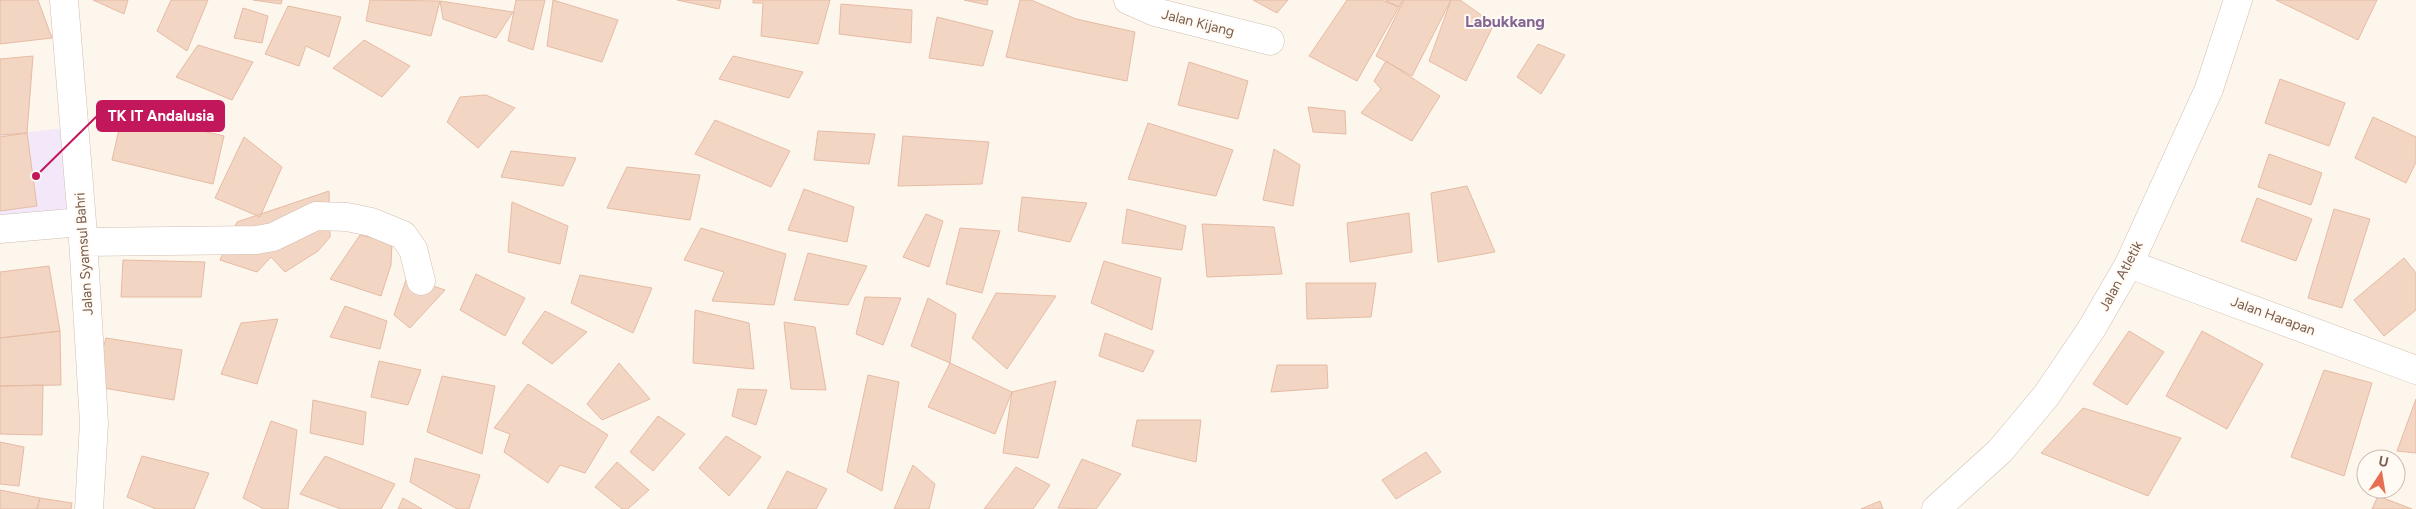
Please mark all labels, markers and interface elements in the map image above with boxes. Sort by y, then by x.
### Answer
street label: Jalan Kijang [1160,6,1236,40]
district label: Labukkang [1465,12,1545,31]
callout: TK IT Andalusia [97,101,224,131]
text: TK IT Andalusia [108,107,214,125]
street label: Jalan Syamsul Bahri [71,192,97,316]
street label: Jalan Atletik [2095,238,2147,314]
street label: Jalan Harapan [2228,293,2318,339]
north arrow [2356,449,2406,499]
text: U [2377,452,2390,471]

